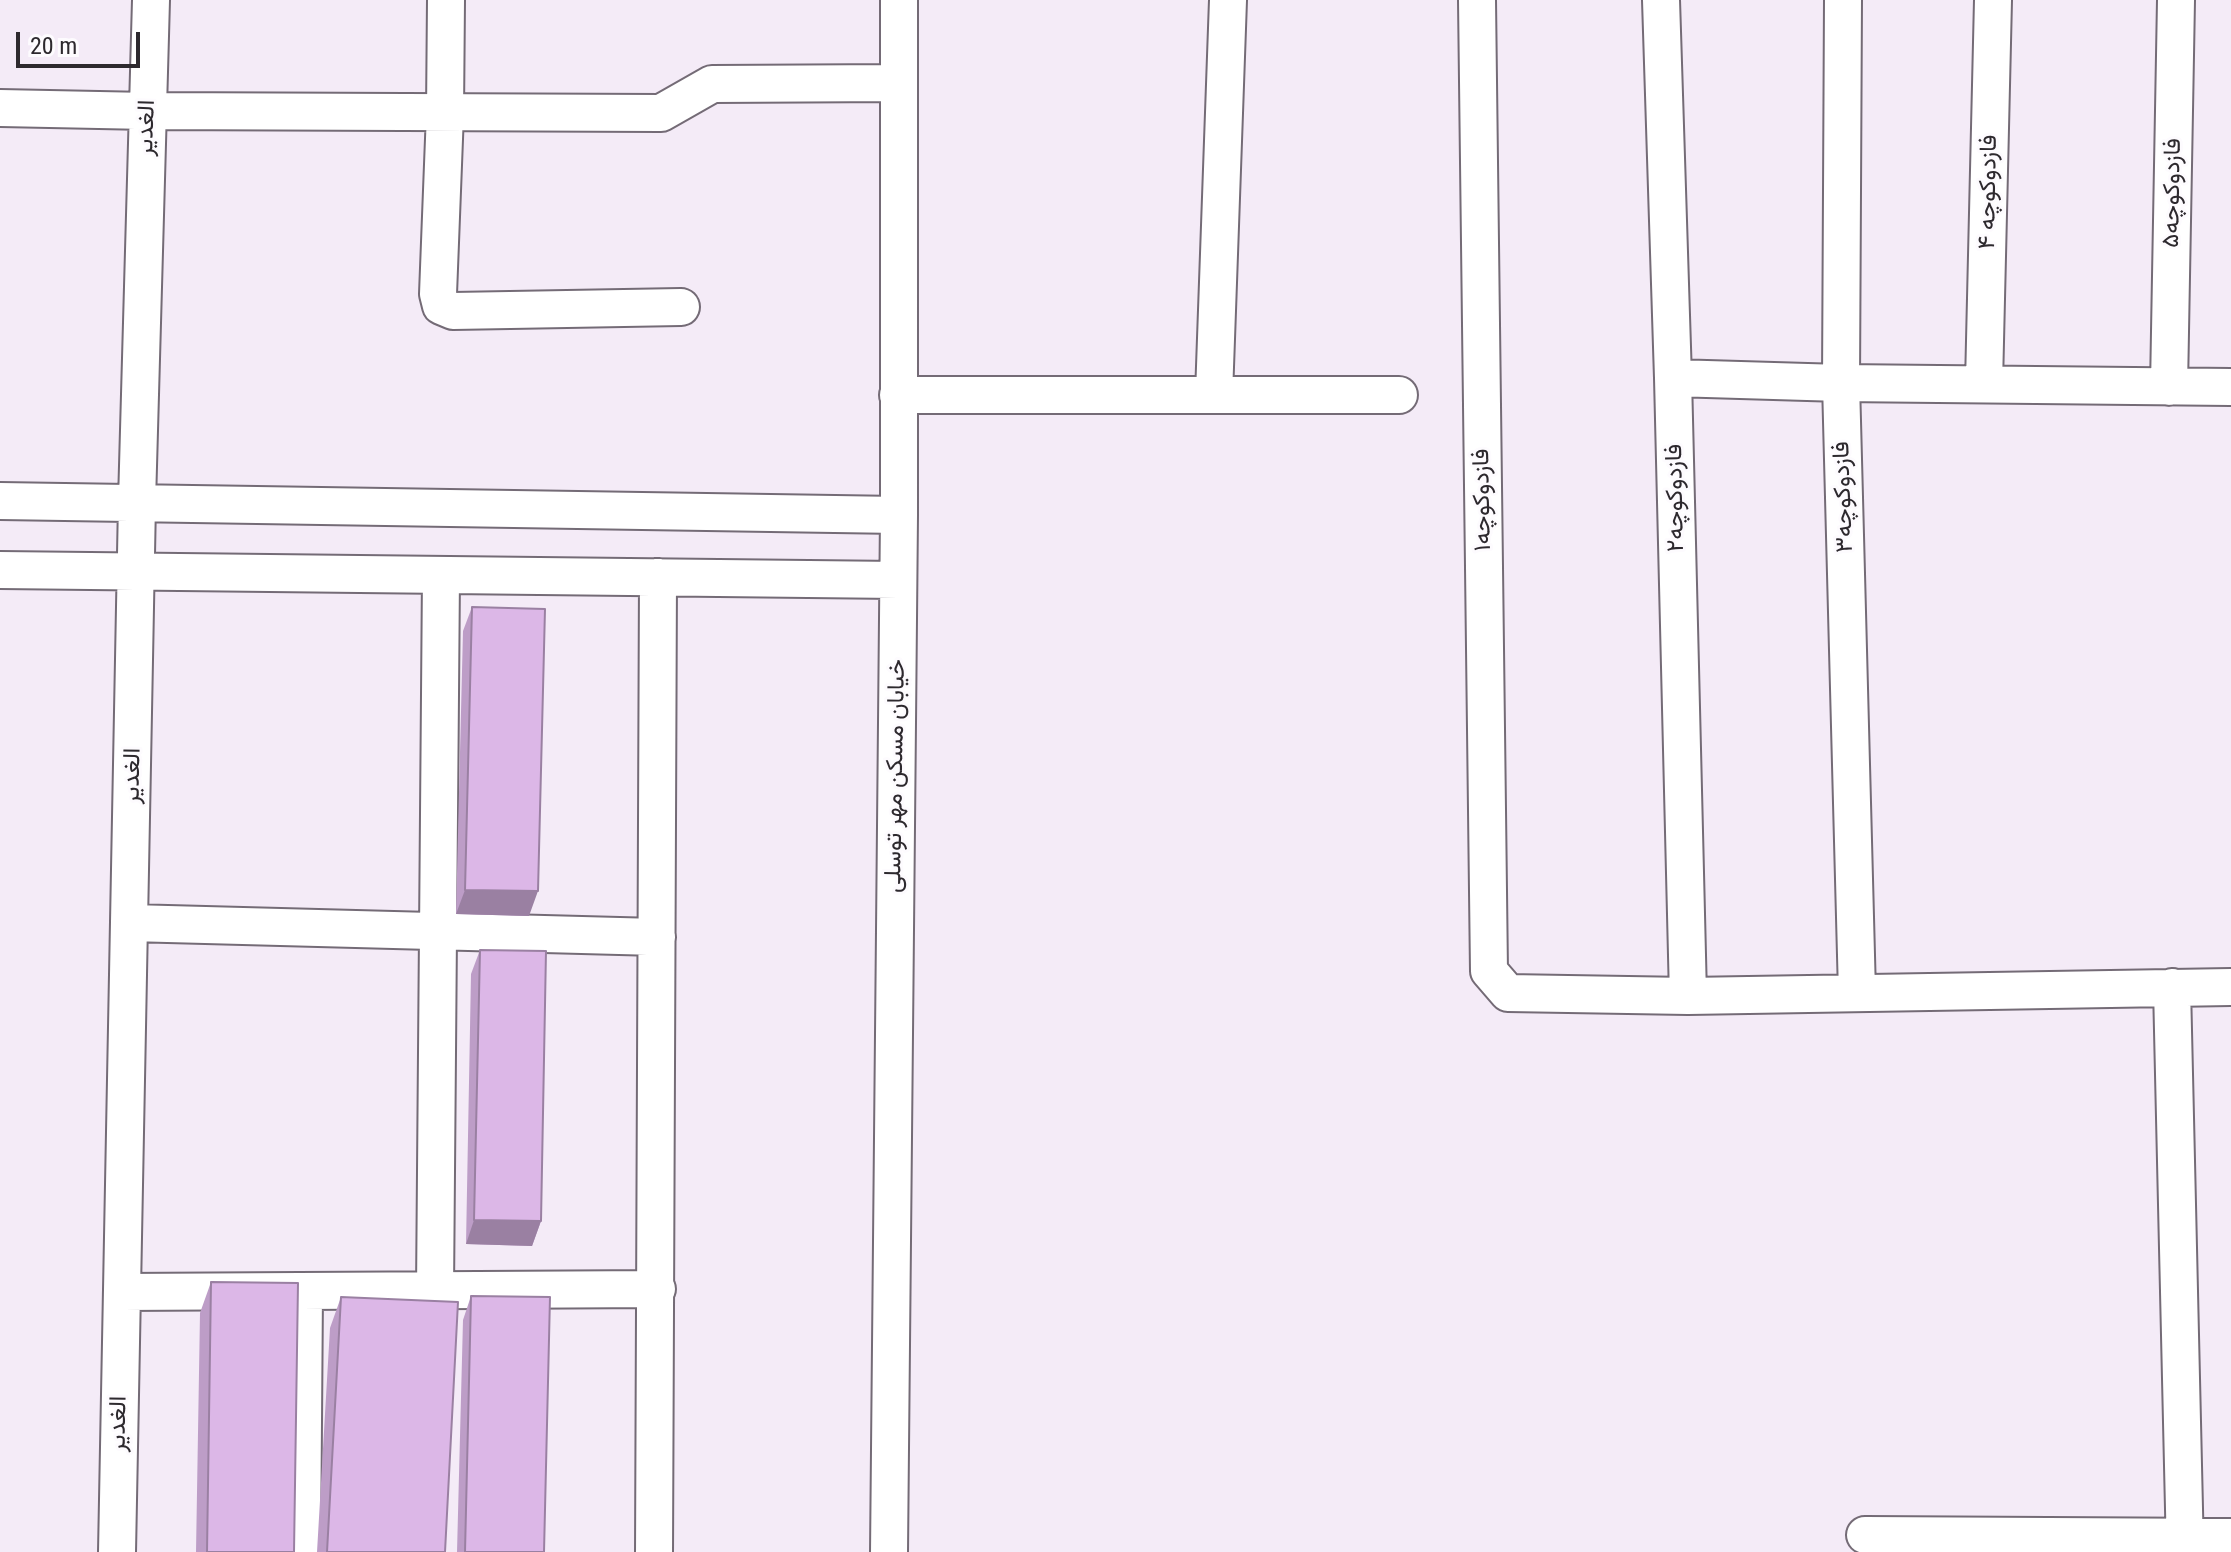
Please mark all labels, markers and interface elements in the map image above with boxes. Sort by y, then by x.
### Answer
scale bar [20,16,144,66]
text: 20 m [30,32,77,60]
street label: الغدیر [132,99,162,157]
street label: فازدوکوچه ۴ [1974,134,2004,250]
street label: فازدوکوچه۵ [2158,138,2188,248]
street label: فازدوکوچه۳ [1828,441,1860,553]
street label: فازدوکوچه۲ [1661,444,1691,552]
street label: فازدوکوچه۱ [1468,448,1498,552]
street label: خیابان مسکن مهر توسلی [880,659,912,893]
street label: الغدیر [118,747,148,805]
street label: الغدیر [104,1395,134,1453]

